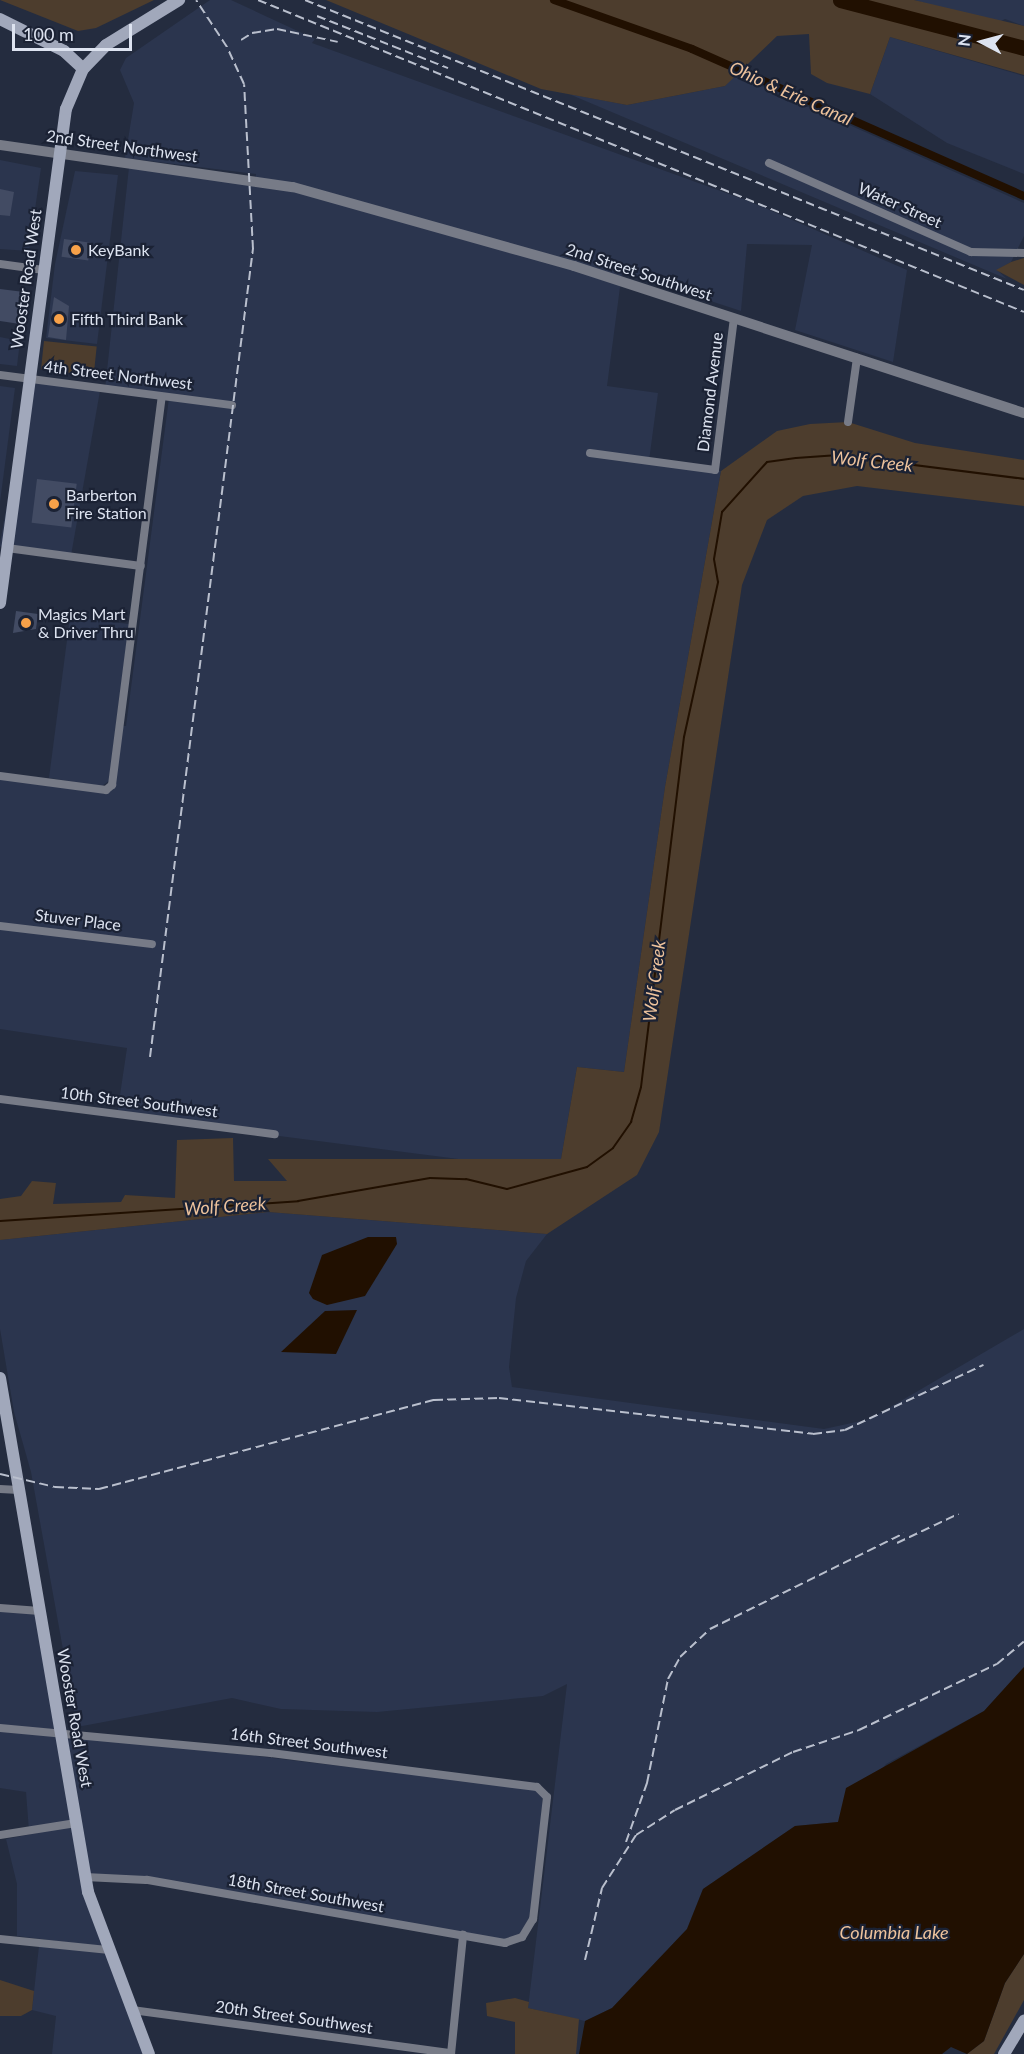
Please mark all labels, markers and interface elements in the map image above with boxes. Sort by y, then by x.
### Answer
scale bar [15,12,135,50]
north arrow [952,12,1012,72]
text: 100 m [23,23,74,45]
text: N [954,33,974,47]
water label: Ohio & Erie Canal [726,56,856,130]
street label: 2nd Street Northwest [45,126,199,166]
street label: Water Street [855,178,945,232]
street label: Wooster Road West [7,208,45,350]
street label: 2nd Street Southwest [564,239,714,305]
place label: KeyBank [88,240,150,260]
marker: KeyBank [69,243,83,257]
place label: Fifth Third Bank [71,309,184,329]
marker: Fifth Third Bank [52,312,66,326]
street label: Diamond Avenue [693,331,727,453]
street label: 4th Street Northwest [43,356,193,394]
water label: Wolf Creek [830,446,914,476]
place label: Barberton Fire Station [66,485,147,523]
marker: Barberton Fire Station [47,497,61,511]
place label: Magics Mart & Driver Thru [38,604,135,642]
marker: Magics Mart & Driver Thru [19,616,33,630]
street label: Stuver Place [34,905,122,935]
water label: Wolf Creek [638,939,670,1023]
street label: 10th Street Southwest [59,1083,219,1121]
water label: Wolf Creek [183,1192,267,1220]
street label: Wooster Road West [53,1647,97,1789]
street label: 16th Street Southwest [229,1724,389,1762]
street label: 18th Street Southwest [226,1870,386,1916]
water label: Columbia Lake [839,1921,949,1943]
street label: 20th Street Southwest [214,1996,374,2038]

